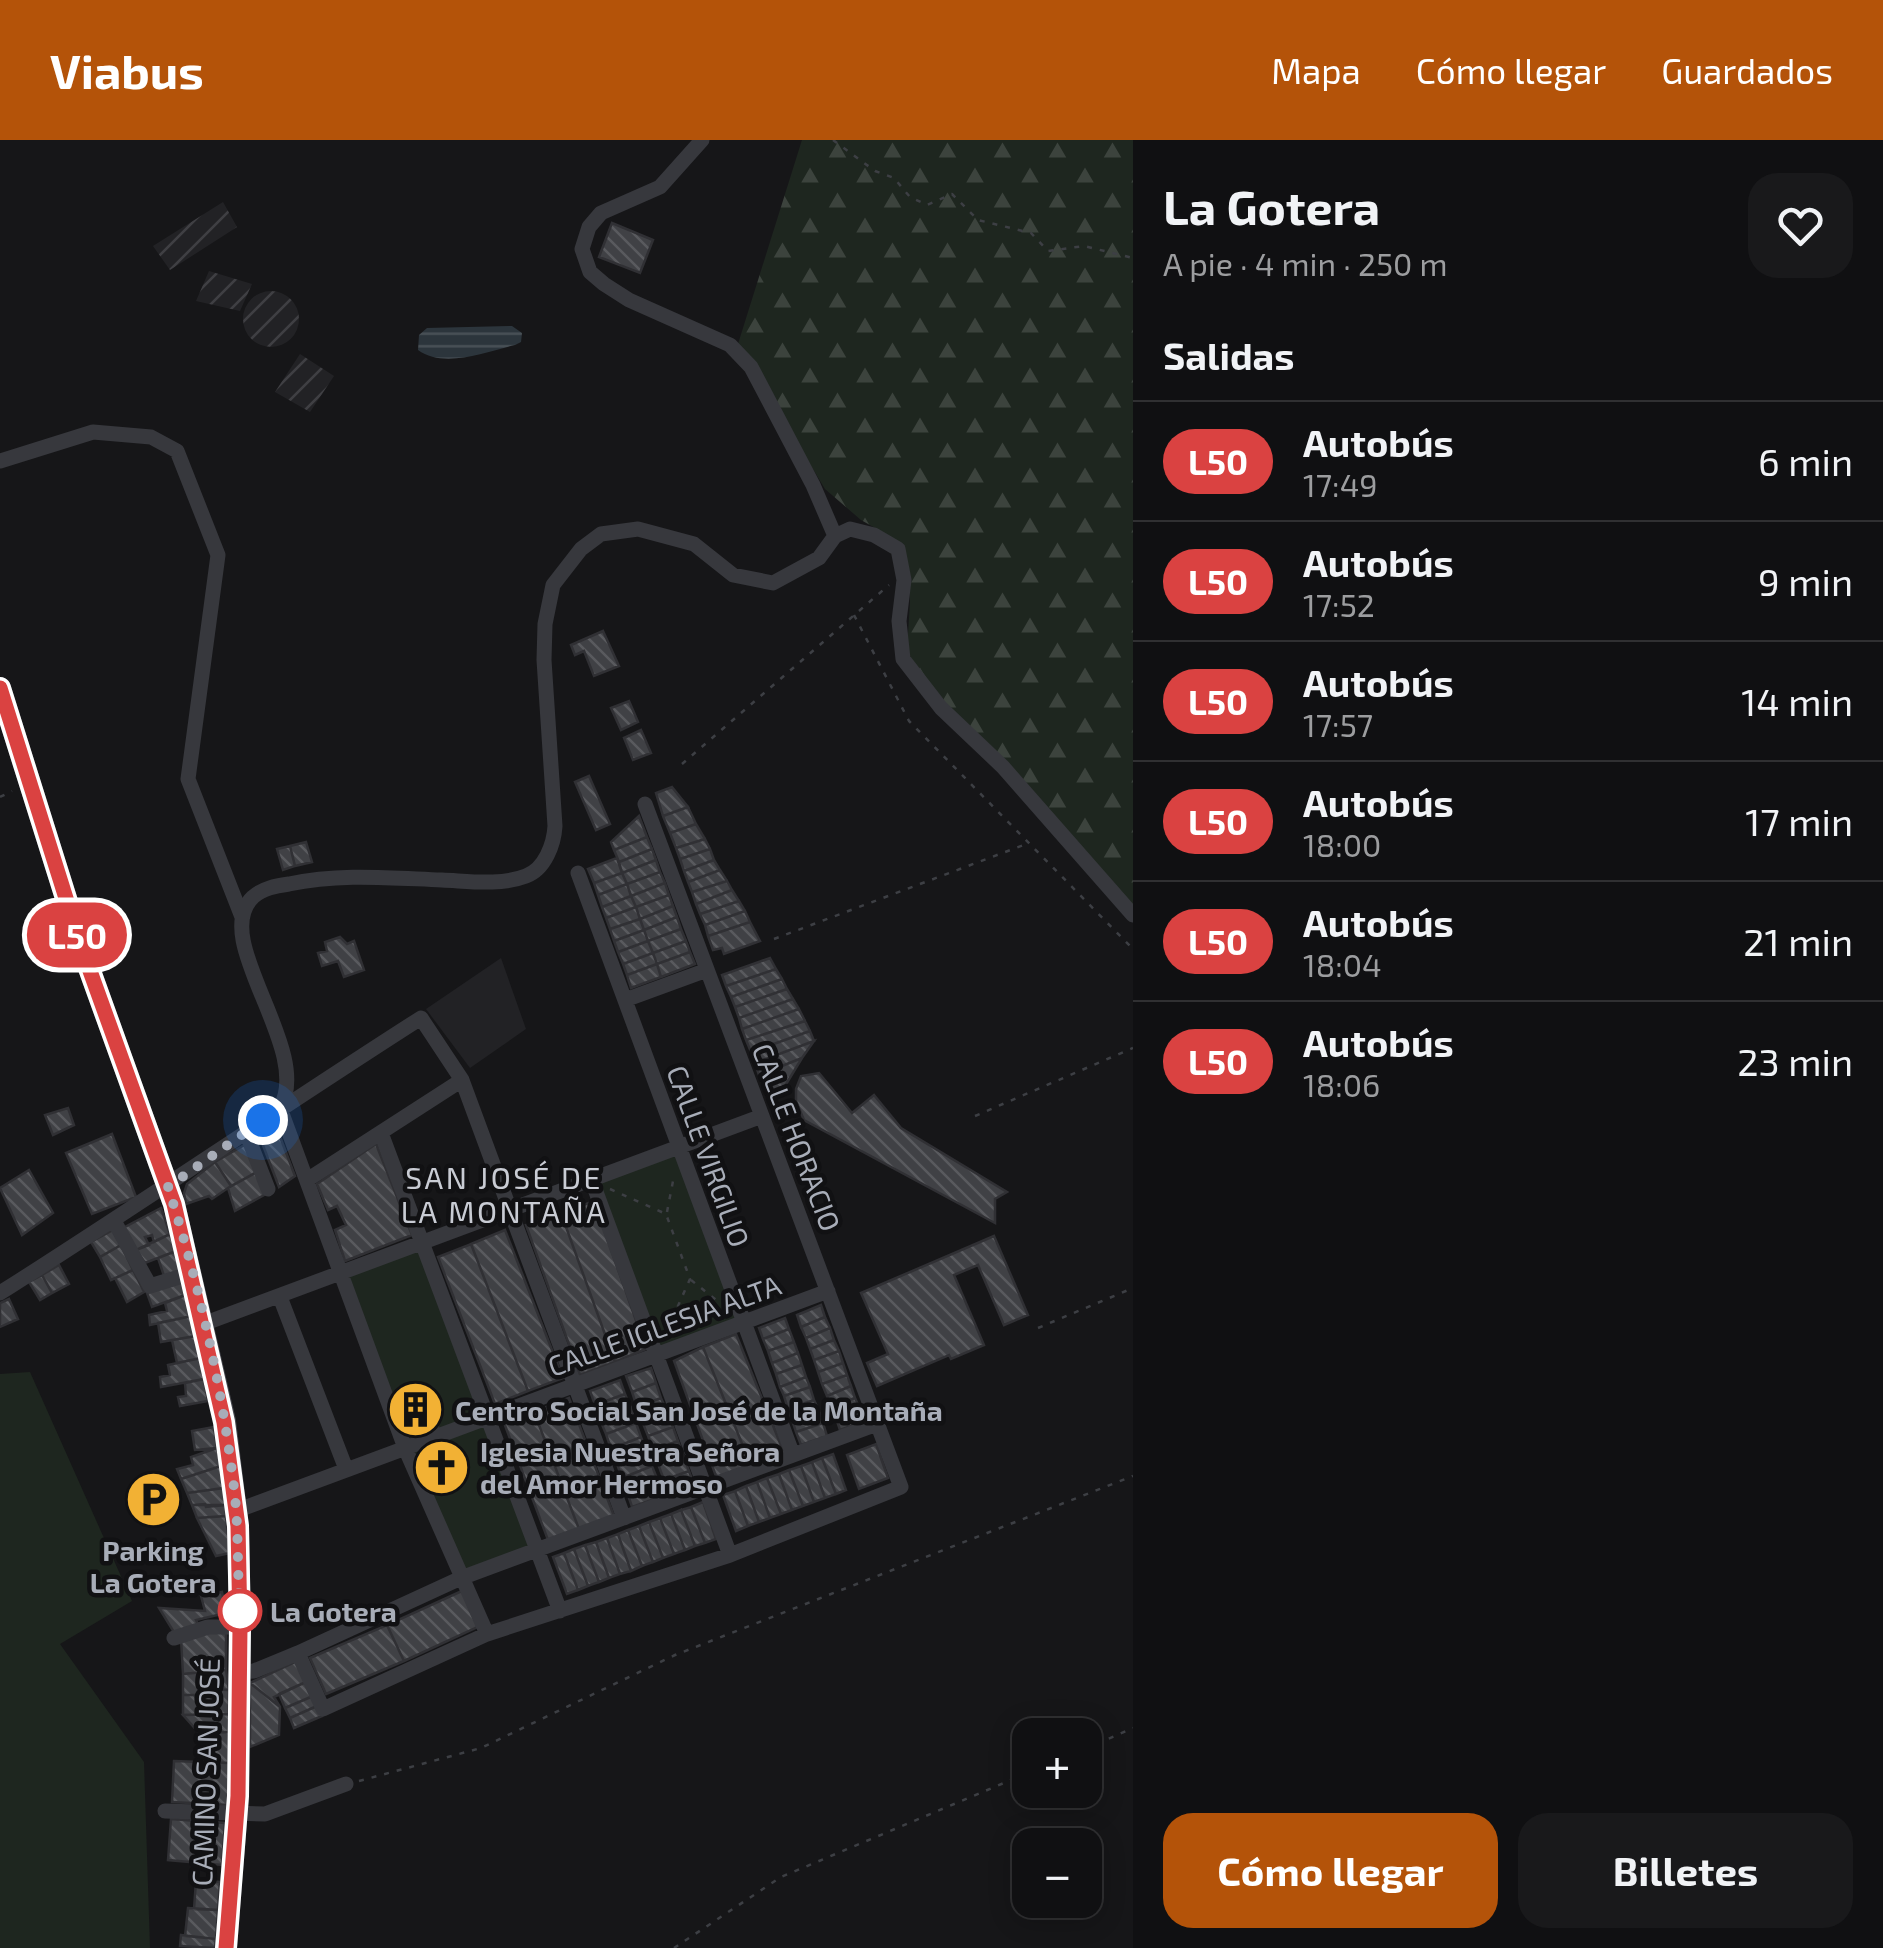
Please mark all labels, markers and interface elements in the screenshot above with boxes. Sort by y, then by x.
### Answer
text: Viabus [50,41,204,99]
text: Mapa [1271,49,1361,91]
text: Cómo llegar [1416,49,1606,91]
text: Guardados [1661,49,1833,91]
button: heart [1748,173,1853,278]
text: La Gotera [1163,177,1380,235]
text: A pie · 4 min · 250 m [1163,244,1448,282]
text: Salidas [1163,332,1294,378]
text: Autobús [1303,419,1454,465]
text: 6 min [1758,438,1853,484]
text: L50 [1188,440,1248,482]
text: 17:49 [1303,465,1378,503]
text: Autobús [1303,539,1454,585]
text: 9 min [1758,558,1853,604]
text: L50 [1188,560,1248,602]
text: 17:52 [1303,585,1375,623]
text: Autobús [1303,659,1454,705]
text: 14 min [1741,678,1853,724]
text: L50 [1188,680,1248,722]
text: 17:57 [1303,705,1373,743]
text: Autobús [1303,779,1454,825]
text: 17 min [1745,798,1853,844]
text: L50 [1188,800,1248,842]
text: 18:00 [1303,825,1381,863]
text: Autobús [1303,899,1454,945]
line badge: L50 [20,902,134,968]
text: L50 [47,914,107,956]
text: 21 min [1743,918,1853,964]
text: L50 [1188,920,1248,962]
text: 18:04 [1303,945,1382,983]
text: Autobús [1303,1019,1454,1065]
street label: CALLE HORACIO [746,1038,848,1236]
text: 23 min [1737,1038,1853,1084]
text: L50 [1188,1040,1248,1082]
street label: CALLE VIRGILIO [660,1061,758,1251]
text: 18:06 [1303,1065,1380,1103]
your location [238,1095,288,1145]
district label: SAN JOSÉ DE LA MONTAÑA [401,1159,607,1229]
street label: CALLE IGLESIA ALTA [543,1267,786,1383]
building icon: Centro Social San José de la Montaña [386,1380,446,1440]
place label: Centro Social San José de la Montaña [455,1393,943,1427]
place label: Iglesia Nuestra Señora del Amor Hermoso [480,1434,780,1500]
church icon: Iglesia Nuestra Señora del Amor Hermoso [411,1437,471,1497]
parking icon: Parking La Gotera [123,1469,183,1529]
place label: Parking La Gotera [90,1533,216,1599]
marker: La Gotera [219,1590,261,1632]
place label: La Gotera [270,1594,397,1628]
street label: CAMINO SAN JOSÉ [184,1657,226,1887]
map controls [1012,1718,1102,1918]
button: + [1012,1718,1102,1808]
button: Cómo llegar [1163,1813,1498,1928]
button: Billetes [1518,1813,1853,1928]
button: − [1012,1828,1102,1918]

